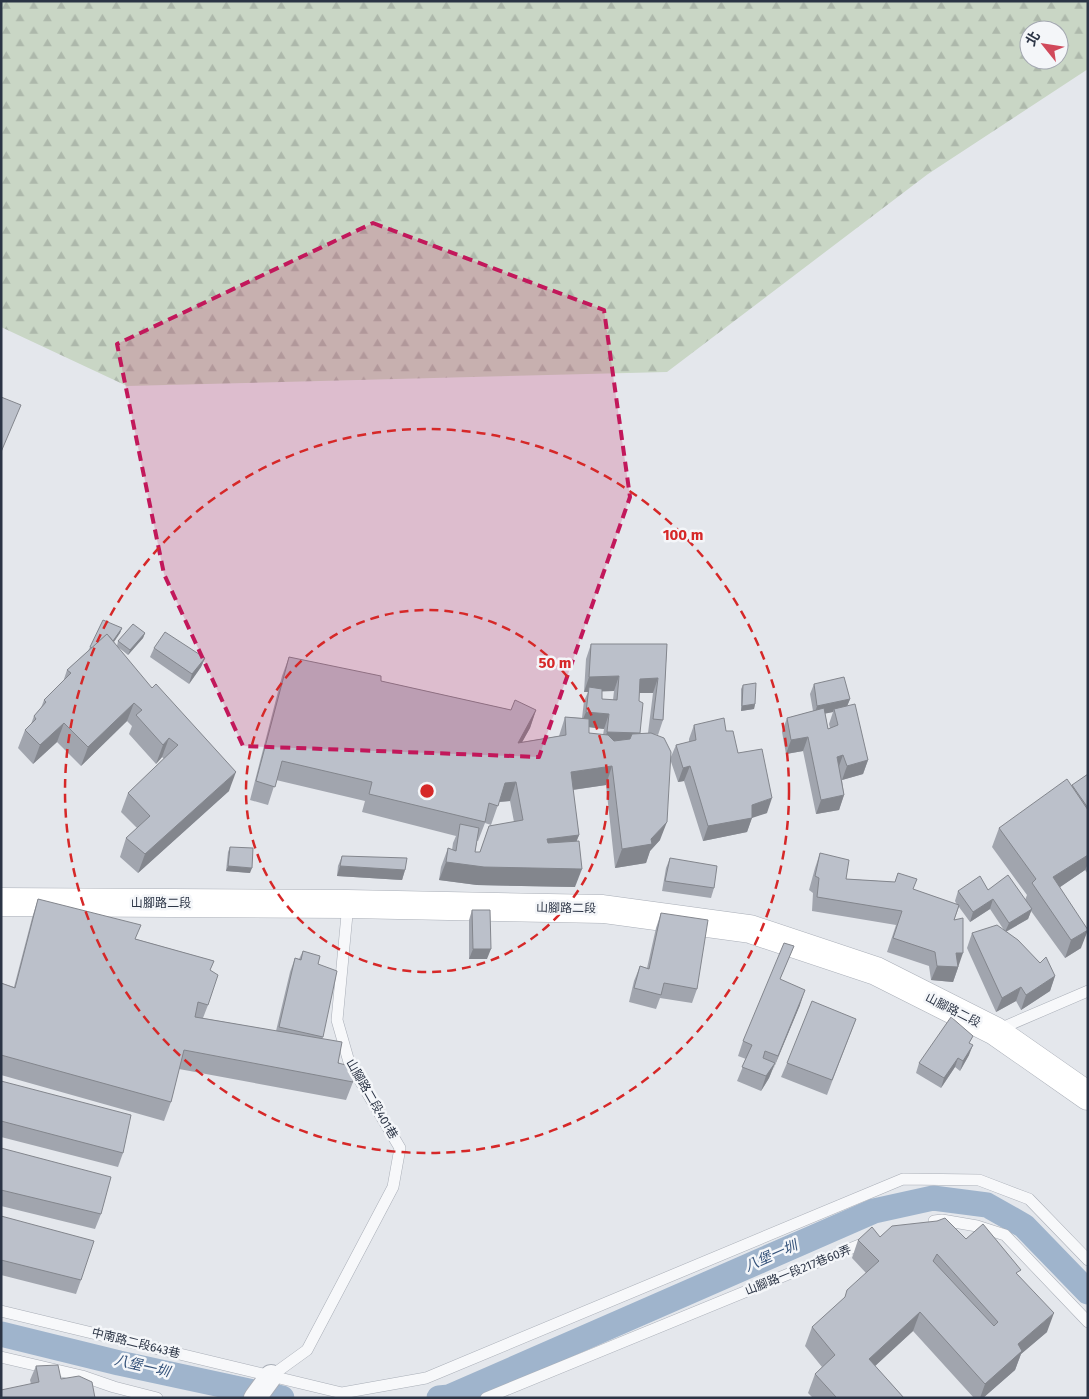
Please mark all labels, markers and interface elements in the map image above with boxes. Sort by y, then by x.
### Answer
north arrow [1019,20,1069,70]
text: 北 [1022,28,1044,49]
text: 100 m [663,526,703,544]
text: 50 m [538,654,572,672]
centre of rings [418,782,436,800]
street label: 山腳路二段 [131,896,191,910]
street label: 山腳路二段 [536,900,596,916]
street label: 山腳路二段 [923,990,983,1030]
street label: 山腳路二段401巷 [343,1057,401,1141]
water label: 八堡一圳 [742,1236,802,1275]
street label: 山腳路一段217巷60弄 [743,1242,853,1298]
street label: 中南路二段643巷 [90,1325,182,1361]
water label: 八堡一圳 [113,1351,173,1381]

